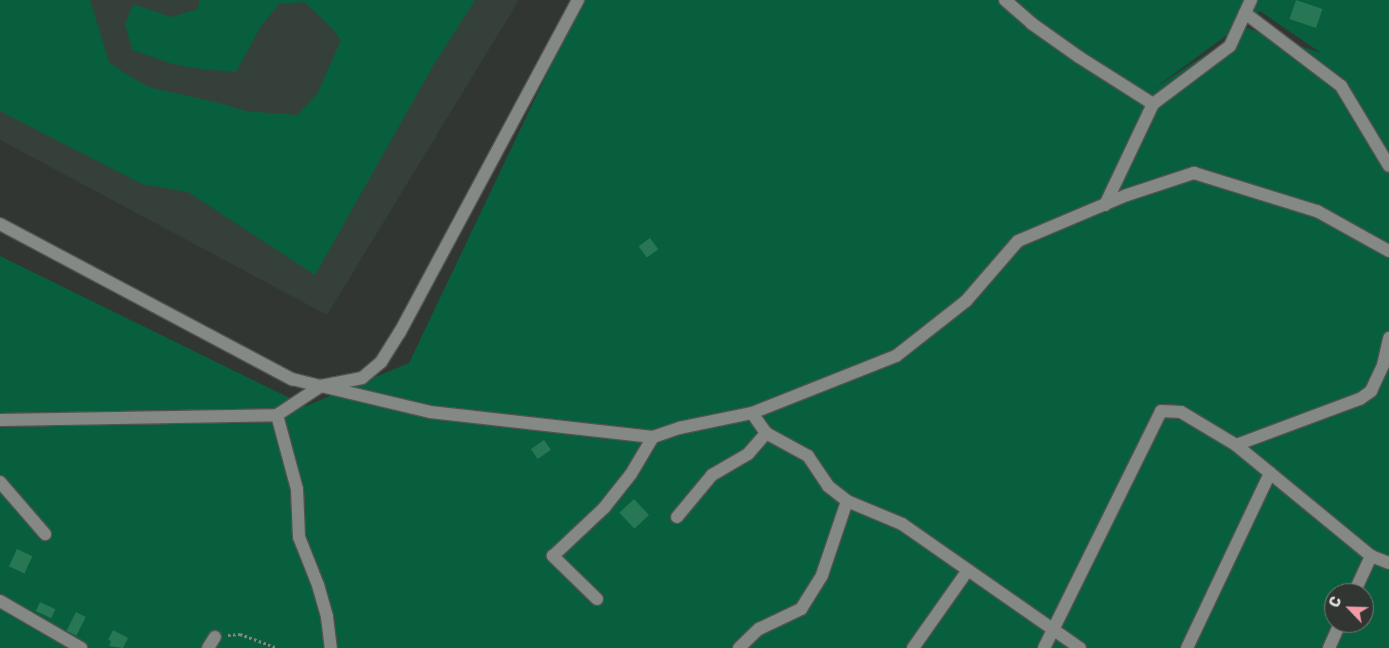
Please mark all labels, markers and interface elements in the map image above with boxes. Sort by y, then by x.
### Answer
north arrow [1324,583,1374,633]
text: С [1326,594,1346,610]

